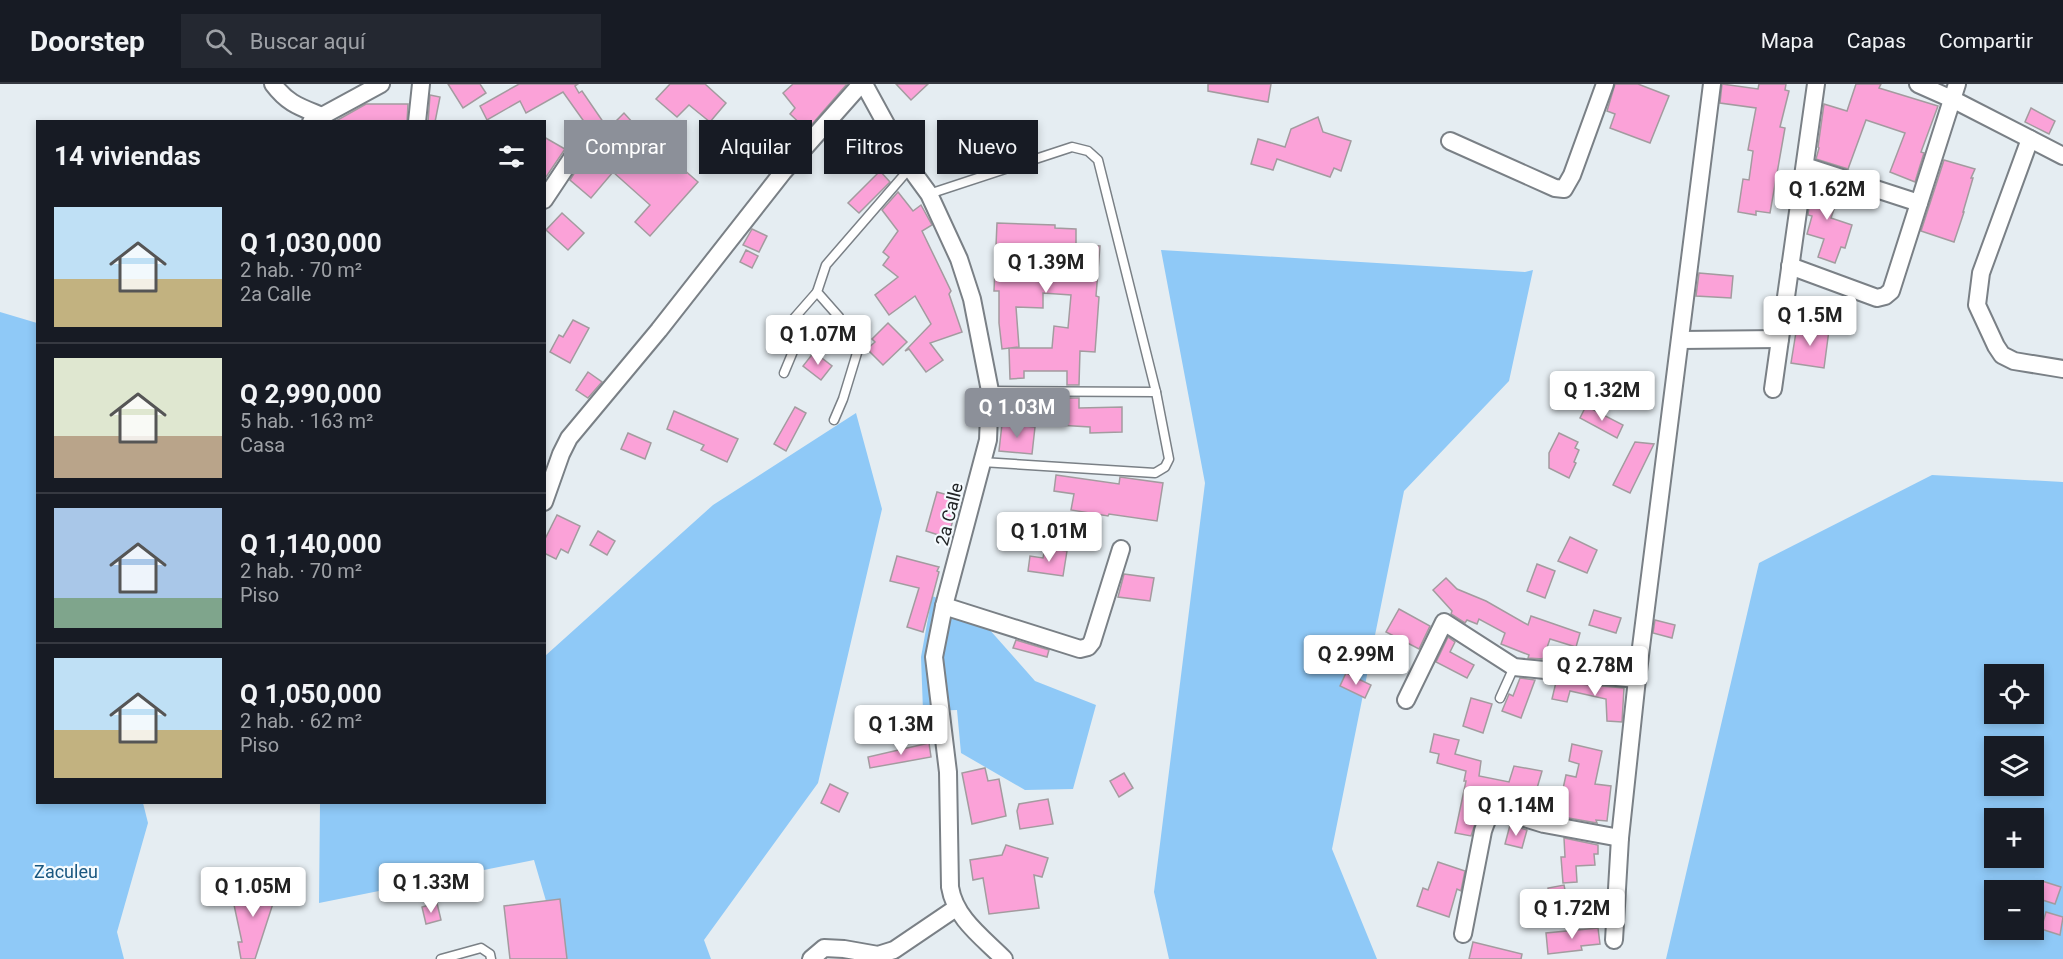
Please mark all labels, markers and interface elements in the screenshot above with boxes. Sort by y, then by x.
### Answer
search box [181,14,601,68]
text: Doorstep [30,25,145,58]
icon: search [202,25,235,58]
text: Buscar aquí [250,29,365,54]
text: Mapa [1761,29,1814,53]
text: Capas [1847,29,1906,53]
text: Compartir [1939,29,2033,53]
chip: Comprar [564,120,687,174]
chip: Alquilar [699,120,812,174]
chip: Filtros [824,120,925,174]
chip: Nuevo [937,120,1038,174]
icon: filters [495,140,528,173]
text: 14 viviendas [54,141,201,171]
pin: Q 1.62M [1772,170,1882,221]
text: Q 1.62M [1789,177,1865,201]
text: Q 1,030,000 [240,228,382,258]
icon: home [102,231,174,303]
pin: Q 1.39M [991,243,1101,294]
text: Q 1.39M [1008,250,1084,274]
text: 2 hab. · 70 m² [240,258,362,282]
text: 2a Calle [240,282,311,306]
pin: Q 1.5M [1761,296,1859,347]
text: Q 1.5M [1777,303,1843,327]
pin: Q 1.07M [763,315,873,366]
text: Q 1.07M [780,322,856,346]
pin: Q 1.32M [1547,371,1657,422]
text: Q 1.32M [1564,378,1640,402]
text: Q 2,990,000 [240,379,382,409]
icon: home [102,382,174,454]
pin: Q 1.03M [962,388,1072,439]
text: Q 1.03M [979,395,1055,419]
text: 5 hab. · 163 m² [240,409,373,433]
text: Casa [240,433,285,457]
street label: 2a Calle [931,480,967,548]
pin: Q 1.01M [994,512,1104,563]
text: Q 1.01M [1011,519,1087,543]
text: Q 1,140,000 [240,529,382,559]
icon: home [102,532,174,604]
text: 2 hab. · 70 m² [240,559,362,583]
text: Piso [240,583,279,607]
pin: Q 2.99M [1301,635,1411,686]
text: Q 2.99M [1318,642,1394,666]
pin: Q 2.78M [1540,646,1650,697]
text: Q 2.78M [1557,653,1633,677]
map controls [1984,664,2044,940]
button: locate [1984,664,2044,724]
text: Q 1,050,000 [240,679,382,709]
icon: home [102,682,174,754]
pin: Q 1.3M [852,705,950,756]
text: 2 hab. · 62 m² [240,709,362,733]
text: Q 1.3M [868,712,934,736]
text: Piso [240,733,279,757]
button: layers [1984,736,2044,796]
pin: Q 1.14M [1461,786,1571,837]
text: Q 1.14M [1478,793,1554,817]
button: + [1984,808,2044,868]
park label: Zaculeu [34,861,98,882]
pin: Q 1.33M [376,863,486,914]
pin: Q 1.05M [198,867,308,918]
text: Q 1.33M [393,870,469,894]
text: Q 1.05M [215,874,291,898]
button: − [1984,880,2044,940]
pin: Q 1.72M [1517,889,1627,940]
text: Q 1.72M [1534,896,1610,920]

